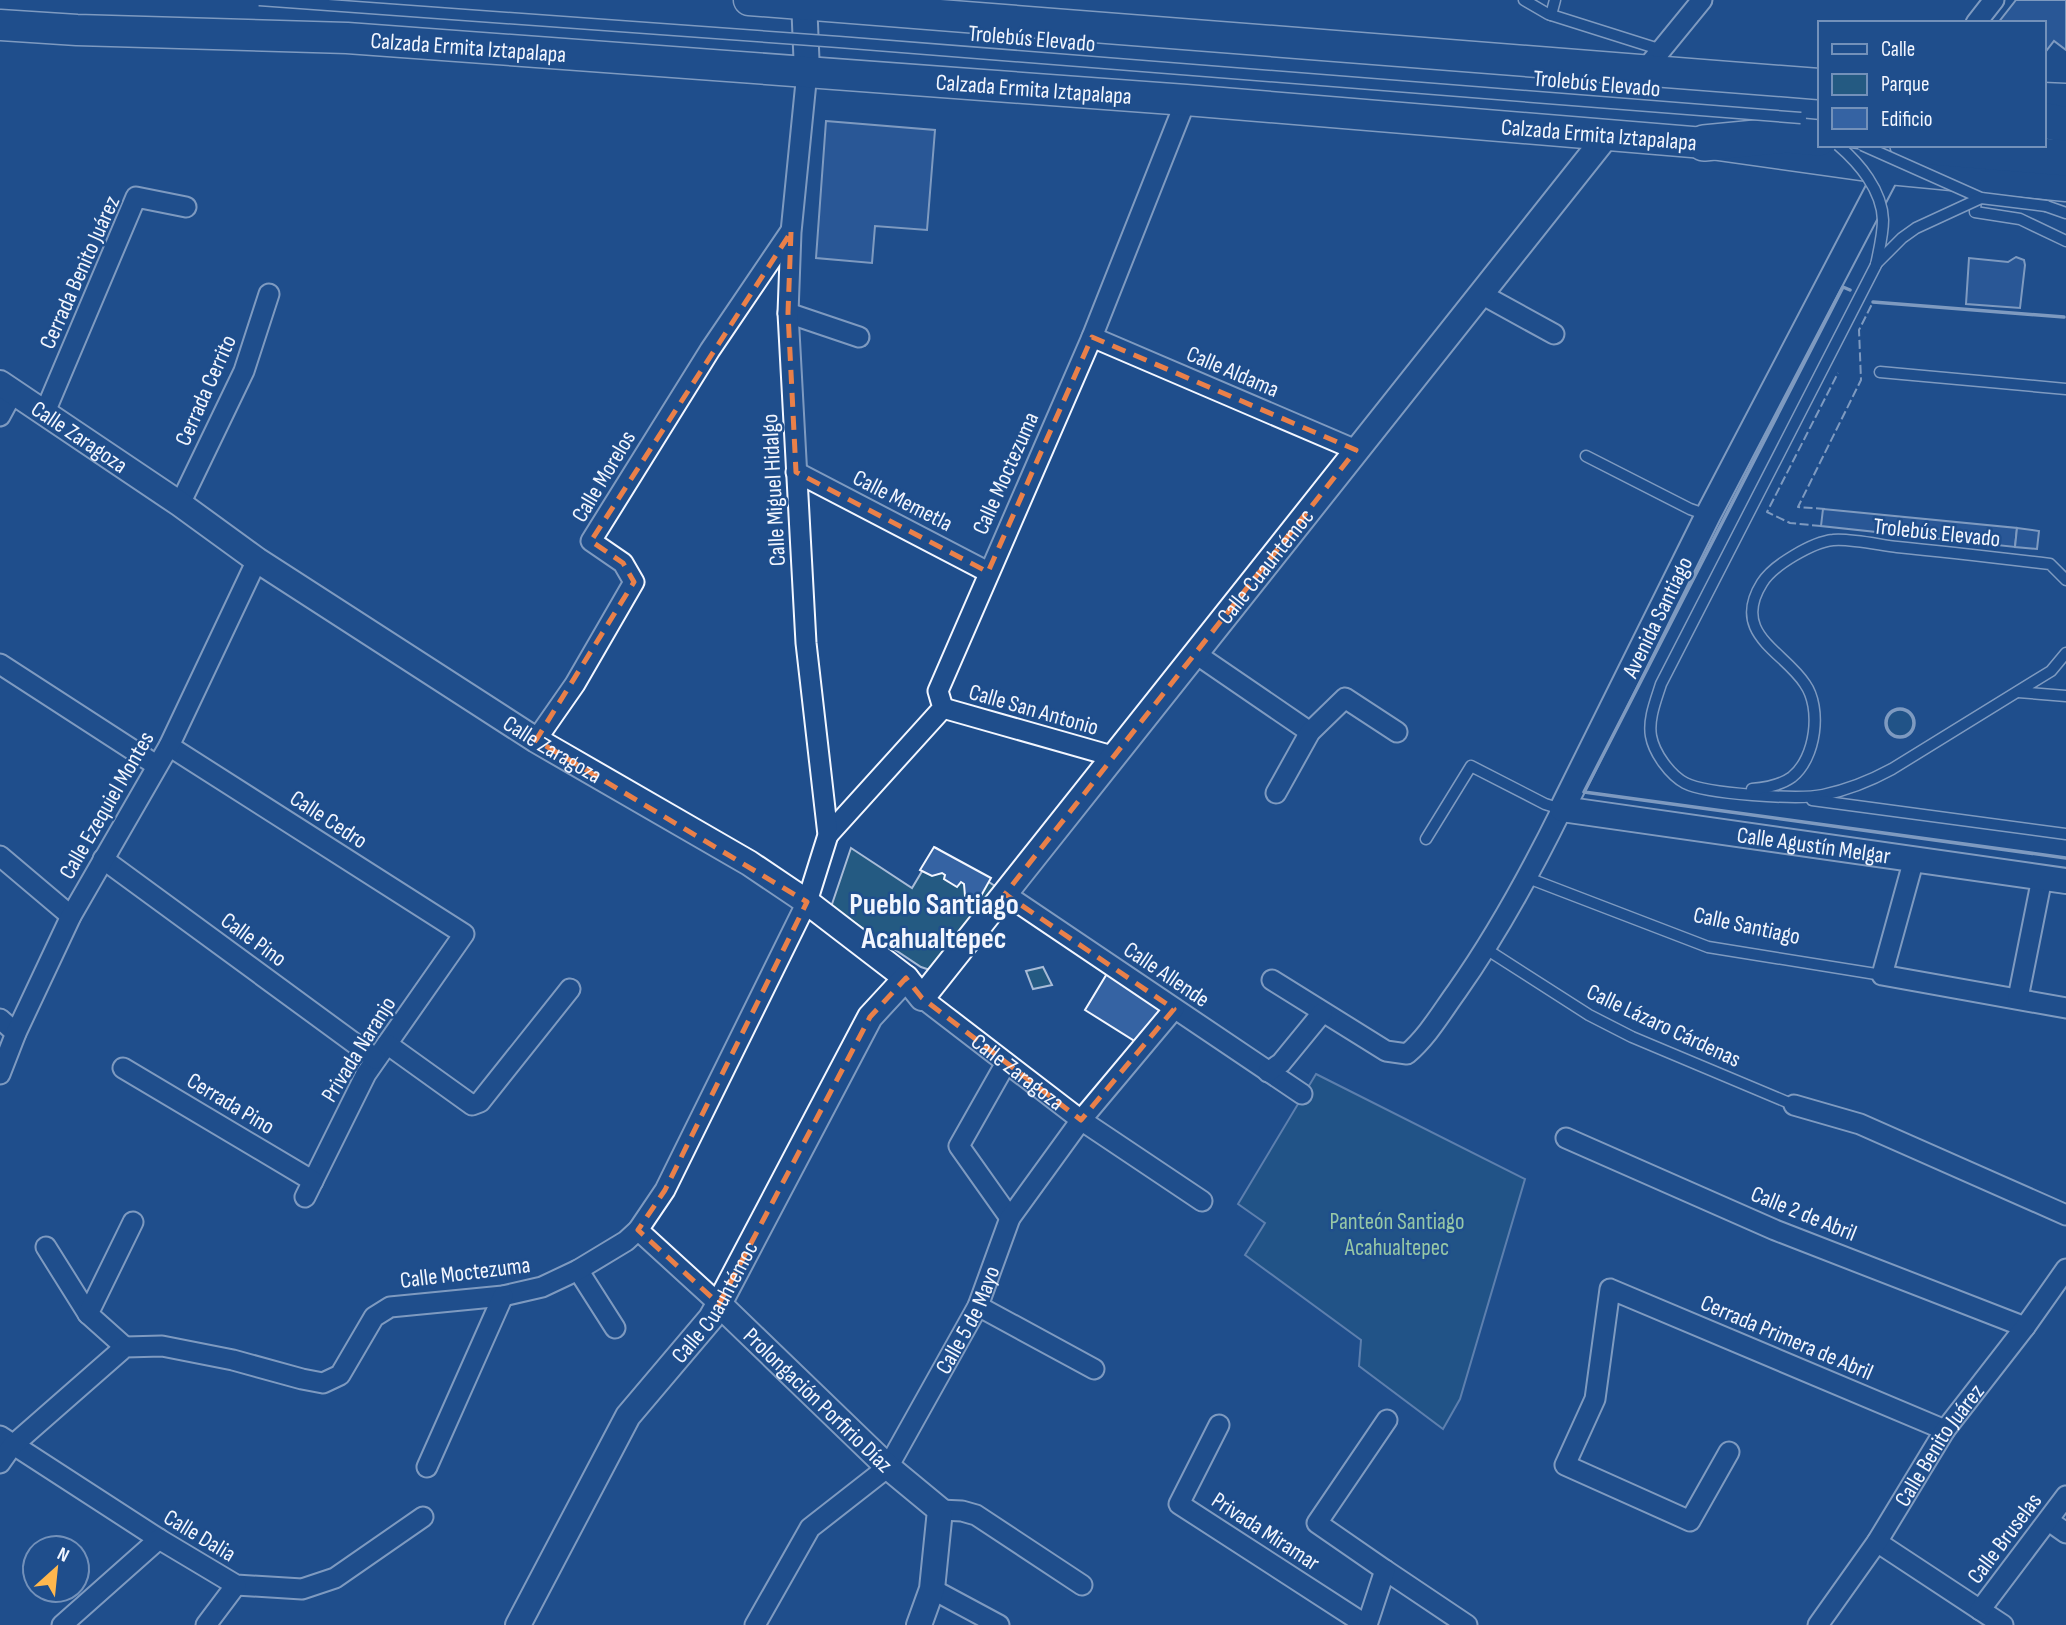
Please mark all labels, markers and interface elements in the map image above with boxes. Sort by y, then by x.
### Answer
street label: Trolebús Elevado [967,19,1097,58]
legend [1818,21,2045,147]
street label: Calzada Ermita Iztapalapa [369,27,567,69]
text: Calle [1881,37,1915,62]
street label: Trolebús Elevado [1532,64,1662,103]
street label: Calzada Ermita Iztapalapa [935,69,1133,111]
text: Parque [1881,72,1929,97]
text: Edificio [1881,107,1932,132]
street label: Calzada Ermita Iztapalapa [1500,113,1698,157]
street label: Cerrada Benito Juárez [34,192,126,353]
street label: Cerrada Cerrito [169,331,243,450]
street label: Calle Aldama [1182,340,1283,404]
street label: Calle Zaragoza [26,395,133,480]
street label: Calle Moctezuma [966,408,1045,539]
street label: Calle Miguel Hidalgo [756,413,792,567]
street label: Calle Morelos [566,426,642,527]
street label: Calle Memetla [848,464,957,538]
street label: Calle Cuauhtémoc [1211,503,1320,630]
street label: Trolebús Elevado [1872,512,2002,554]
street label: Avenida Santiago [1616,552,1699,683]
street label: Calle San Antonio [966,678,1102,742]
street label: Calle Zaragoza [498,710,606,790]
street label: Calle Ezequiel Montes [53,727,160,884]
street label: Calle Cedro [284,784,372,855]
street label: Calle Agustín Melgar [1735,821,1893,871]
district label: Pueblo Santiago Acahualtepec [849,887,1019,957]
street label: Calle Santiago [1691,901,1803,951]
street label: Calle Pino [215,907,292,973]
street label: Calle Allende [1118,936,1215,1014]
street label: Calle Lázaro Cárdenas [1582,978,1745,1074]
street label: Privada Naranjo [315,992,402,1108]
street label: Calle Zaragoza [965,1028,1070,1117]
street label: Cerrada Pino [182,1067,279,1141]
street label: Calle 2 de Abril [1747,1180,1861,1248]
park label: Panteón Santiago Acahualtepec [1330,1208,1464,1262]
street label: Calle Cuauhtémoc [666,1237,765,1369]
street label: Calle Moctezuma [398,1251,532,1295]
street label: Calle 5 de Mayo [930,1262,1006,1379]
street label: Cerrada Primera de Abril [1696,1289,1877,1387]
street label: Prolongación Porfirio Díaz [737,1322,898,1479]
street label: Calle Benito Juárez [1889,1379,1991,1512]
street label: Privada Miramar [1206,1487,1325,1577]
street label: Calle Bruselas [1962,1488,2048,1590]
street label: Calle Dalia [158,1504,241,1568]
north arrow [21,1534,91,1604]
text: N [53,1543,73,1568]

